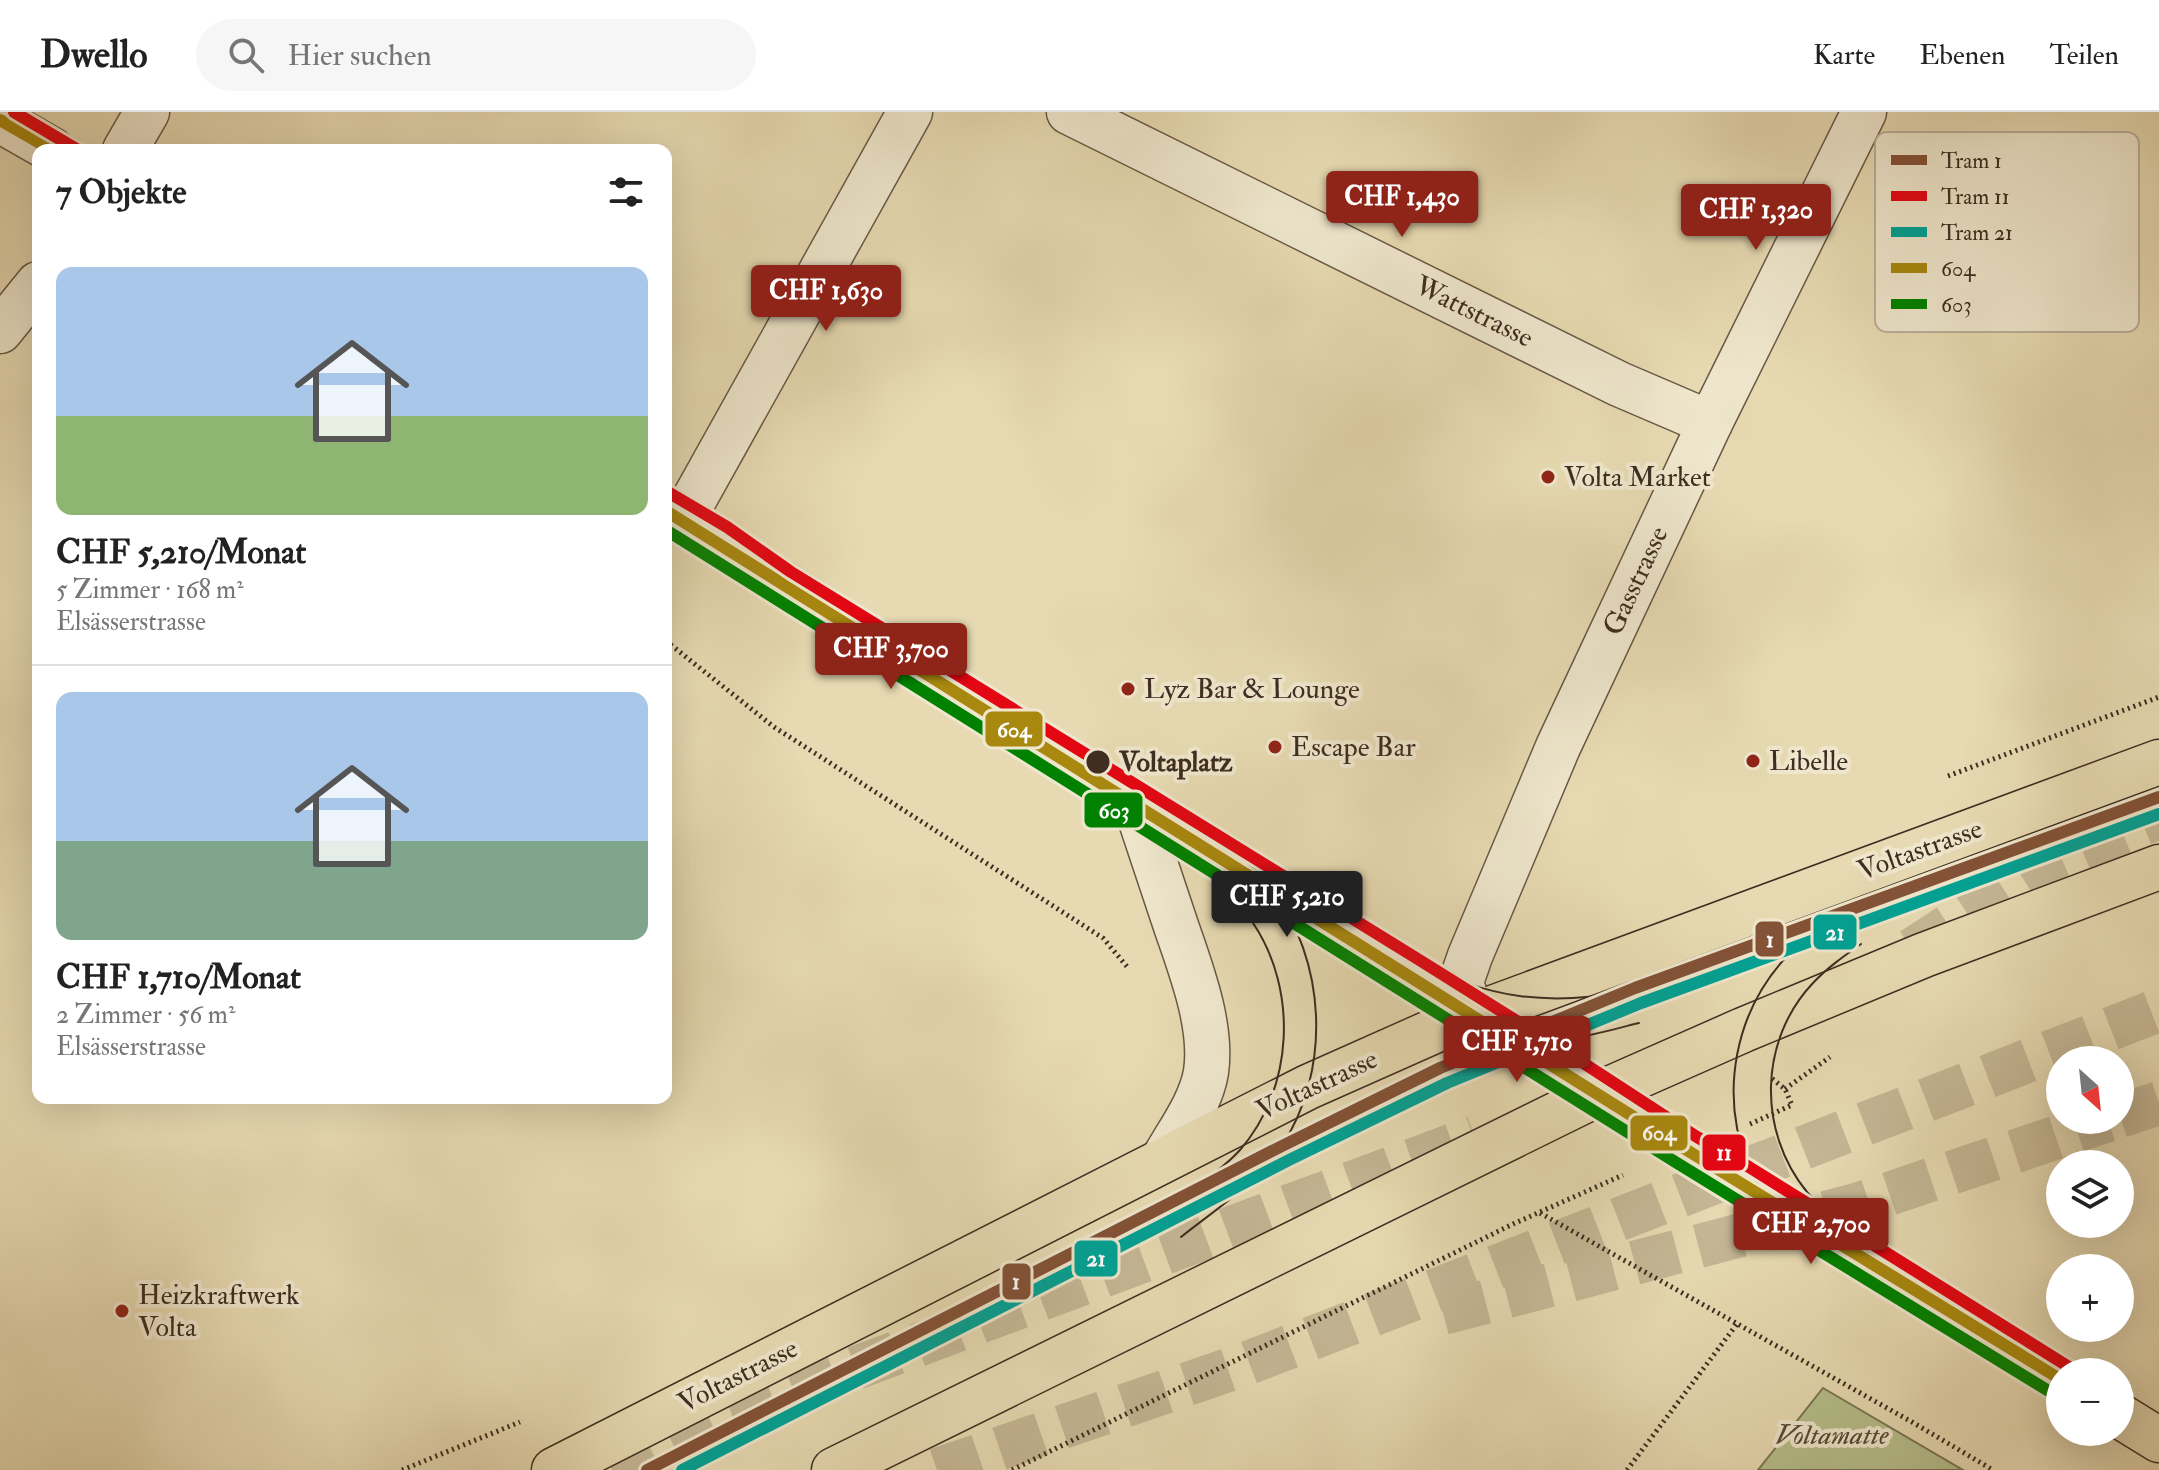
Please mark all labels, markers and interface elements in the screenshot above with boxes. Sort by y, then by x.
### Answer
search box [196,19,756,91]
text: Dwello [40,31,148,79]
icon: search [224,33,268,77]
text: Hier suchen [288,37,432,74]
text: Karte [1813,38,1875,73]
text: Ebenen [1919,38,2005,73]
text: Teilen [2049,38,2119,73]
legend [1875,132,2139,332]
text: Tram 1 [1941,147,2002,175]
icon: filters [604,170,648,214]
text: 7 Objekte [56,171,186,214]
pin: CHF 1,430 [1310,171,1494,239]
text: CHF 1,430 [1344,181,1460,213]
text: Tram 11 [1941,183,2010,211]
pin: CHF 1,320 [1664,184,1848,252]
text: CHF 1,320 [1699,194,1813,226]
text: Tram 21 [1941,219,2013,247]
text: 604 [1941,255,1976,283]
pin: CHF 1,630 [734,265,918,333]
street label: Wattstrasse [1408,268,1539,356]
text: CHF 1,630 [769,275,883,307]
text: 603 [1941,291,1972,319]
icon: home [280,319,424,463]
place label: Volta Market [1564,460,1711,495]
marker: Volta Market [1539,468,1557,486]
street label: Gasstrasse [1596,521,1677,641]
text: CHF 5,210/Monat [56,531,306,574]
text: 5 Zimmer · 168 m² [56,574,244,606]
text: Elsässerstrasse [56,606,206,638]
pin: CHF 3,700 [799,623,983,691]
text: CHF 3,700 [833,633,949,665]
place label: Lyz Bar & Lounge [1144,672,1360,707]
marker: Lyz Bar & Lounge [1119,680,1137,698]
line badge: 604 [984,710,1044,748]
text: 604 [997,716,1033,744]
place label: Escape Bar [1291,730,1416,765]
marker: Escape Bar [1266,738,1284,756]
icon: home [280,744,424,888]
place label: Libelle [1769,744,1848,779]
place label: Voltaplatz [1118,745,1233,780]
marker: Voltaplatz [1084,748,1112,776]
marker: Libelle [1744,752,1762,770]
line badge: 603 [1083,791,1144,829]
text: 603 [1099,797,1129,825]
street label: Voltastrasse [1853,811,1987,889]
pin: CHF 5,210 [1195,871,1379,939]
text: CHF 5,210 [1230,881,1344,913]
line badge: 21 [1812,913,1858,951]
text: 21 [1825,919,1845,947]
line badge: 1 [1754,920,1785,958]
text: 1 [1766,926,1774,954]
text: CHF 1,710/Monat [56,956,301,999]
text: 2 Zimmer · 56 m² [56,999,235,1031]
pin: CHF 1,710 [1425,1016,1609,1084]
text: CHF 1,710 [1462,1026,1572,1058]
text: Elsässerstrasse [56,1031,206,1063]
street label: Voltastrasse [1251,1042,1384,1128]
north arrow [2046,1046,2134,1134]
map controls [2046,1046,2134,1446]
line badge: 604 [1629,1114,1689,1152]
text: 604 [1642,1119,1678,1147]
line badge: 11 [1701,1133,1747,1172]
text: 11 [1716,1139,1732,1167]
button: layers [2046,1150,2134,1238]
pin: CHF 2,700 [1719,1198,1903,1266]
text: CHF 2,700 [1751,1208,1871,1240]
line badge: 21 [1073,1239,1119,1278]
text: 21 [1086,1245,1106,1273]
button: + [2046,1254,2134,1342]
line badge: 1 [1001,1262,1032,1301]
text: 1 [1012,1268,1020,1296]
place label: Heizkraftwerk Volta [138,1278,300,1345]
marker: Heizkraftwerk Volta [113,1302,131,1320]
street label: Voltastrasse [672,1331,804,1421]
button: − [2046,1358,2134,1446]
park label: Voltamatte [1775,1418,1889,1453]

